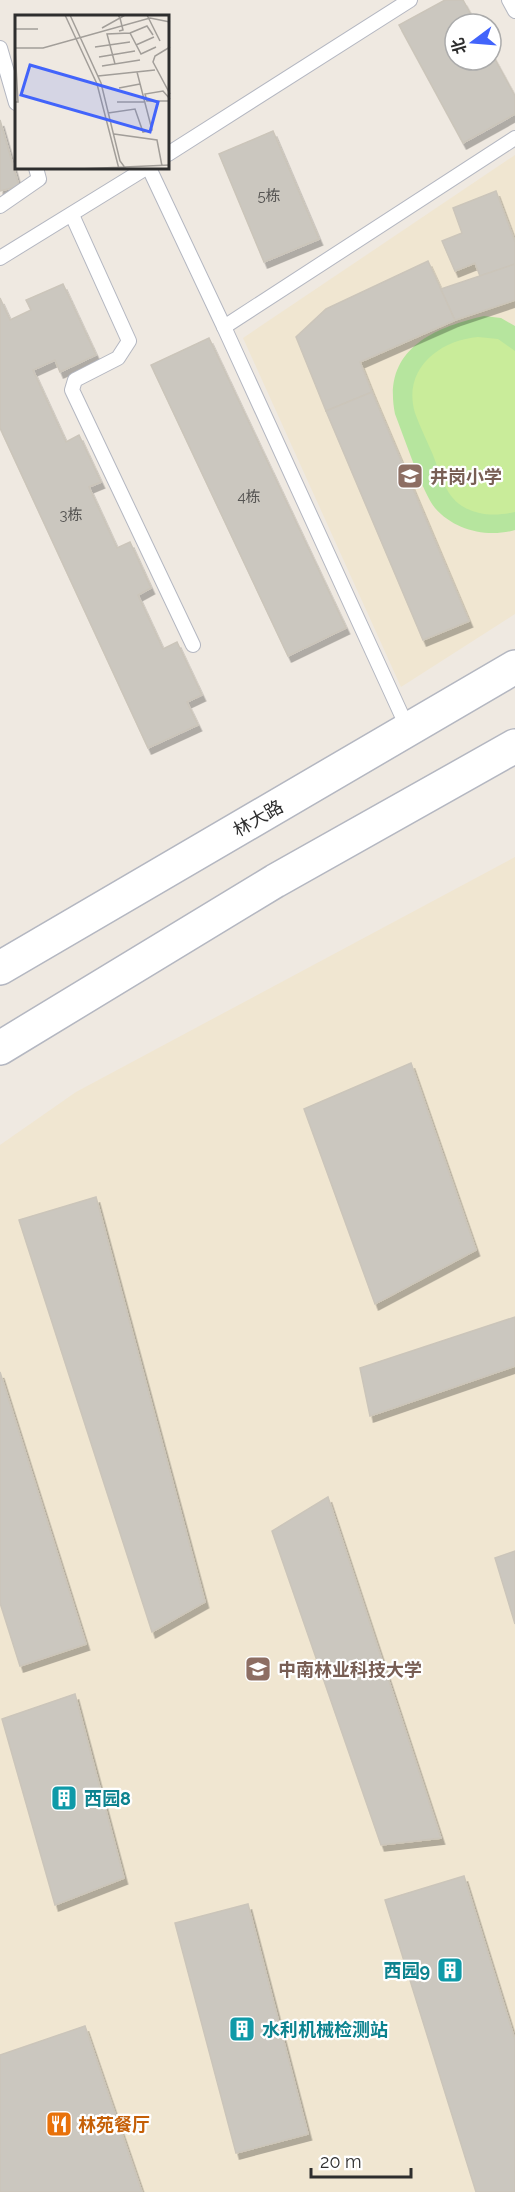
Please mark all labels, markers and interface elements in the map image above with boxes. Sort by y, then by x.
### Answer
north arrow [443,12,503,72]
inset map [15,15,170,170]
text: 北 [448,36,470,56]
house number: 5栋 [257,187,281,205]
school or university icon: 井岗小学 [395,461,425,491]
place label: 井岗小学 [430,466,502,487]
house number: 4栋 [237,488,261,506]
house number: 3栋 [59,506,83,524]
street label: 林大路 [229,795,287,841]
school or university icon: 中南林业科技大学 [243,1654,273,1684]
place label: 中南林业科技大学 [278,1659,422,1680]
building icon: 西园8 [49,1783,79,1813]
place label: 西园8 [84,1788,131,1809]
building icon: 西园9 [435,1955,465,1985]
place label: 西园9 [383,1960,430,1981]
building icon: 水利机械检测站 [227,2014,257,2044]
place label: 水利机械检测站 [262,2019,388,2040]
restaurant icon: 林苑餐厅 [44,2109,74,2139]
place label: 林苑餐厅 [78,2114,150,2135]
scale bar [311,2141,412,2179]
text: 20 m [320,2151,362,2172]

